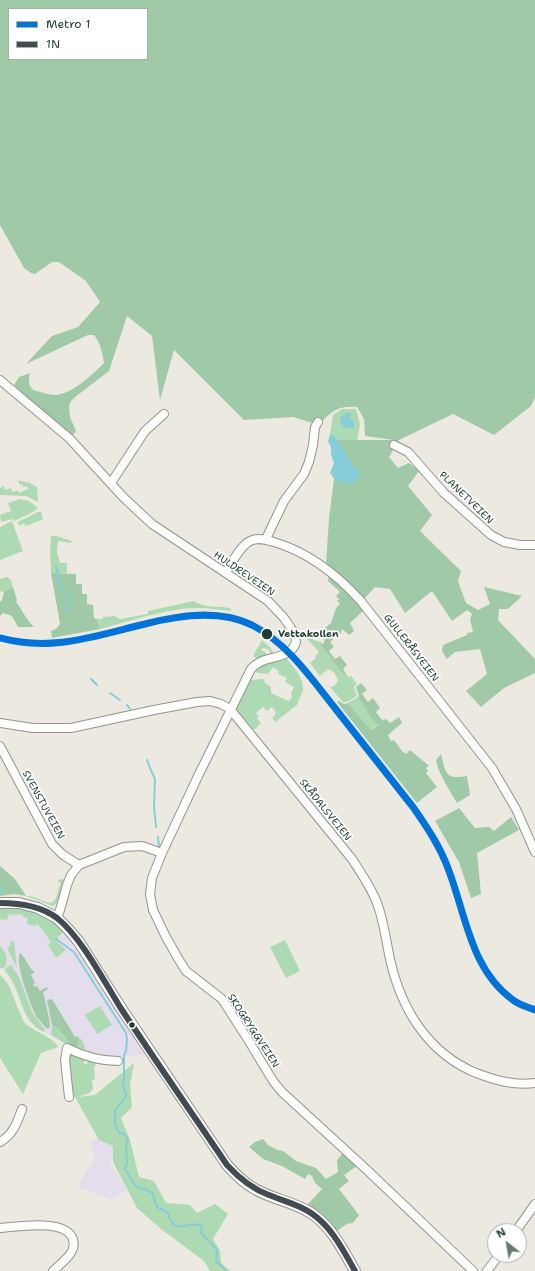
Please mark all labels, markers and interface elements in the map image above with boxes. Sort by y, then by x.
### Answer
legend [8,8,148,60]
text: Metro 1 [46,16,91,32]
text: 1N [46,36,60,52]
street label: PLANETVEIEN [437,469,495,527]
street label: HULDREVEIEN [211,549,277,599]
street label: GULLERÅSVEIEN [381,612,441,684]
marker: Vettakollen [260,627,274,641]
place label: Vettakollen [278,628,339,640]
street label: SVENSTUVEIEN [19,769,67,841]
street label: SKÅDALSVEIEN [296,777,354,843]
street label: SKOGRYGGVEIEN [225,992,281,1070]
unlabelled marker [127,1020,137,1030]
north arrow [487,1223,527,1263]
text: N [493,1224,509,1242]

